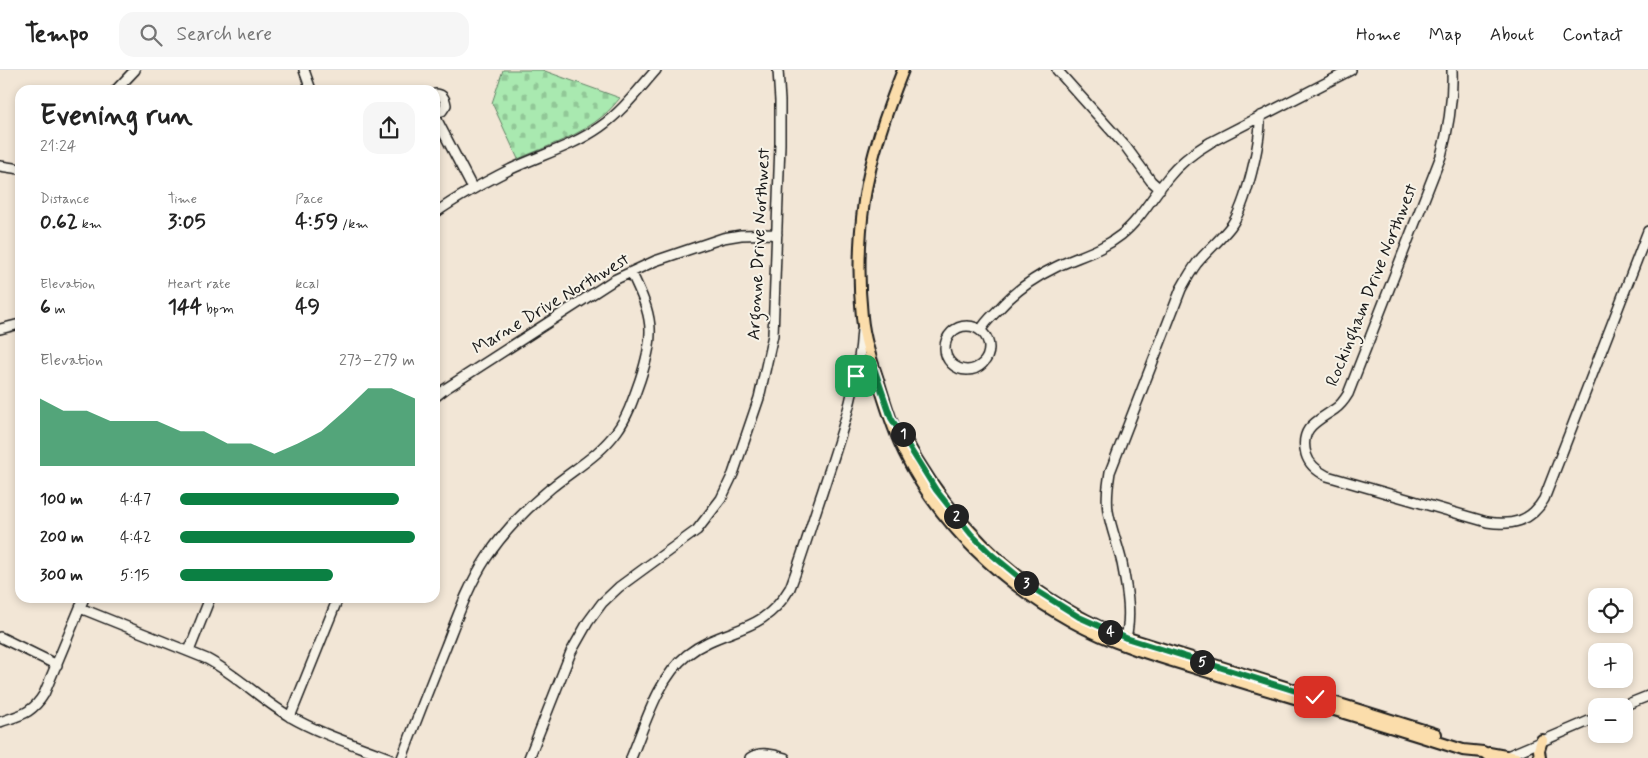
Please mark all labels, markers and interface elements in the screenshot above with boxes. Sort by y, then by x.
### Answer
search box [119,12,469,57]
text: Tempo [25,19,89,50]
icon: search [137,21,165,49]
text: Search here [177,22,272,47]
text: Home [1356,23,1401,47]
text: Map [1429,23,1462,47]
text: About [1490,23,1534,47]
text: Contact [1562,23,1623,47]
text: Evening run [40,98,193,135]
button: share [363,102,415,154]
text: 21:24 [40,136,77,157]
street label: Argonne Drive Northwest [742,147,778,341]
street label: Rockingham Drive Northwest [1320,179,1426,391]
text: Distance [40,190,89,208]
text: Time [168,190,197,208]
text: Pace [295,190,323,208]
text: 0.62 [40,208,78,236]
text: 3:05 [168,208,206,236]
text: 4:59 [295,208,338,236]
text: km [78,215,102,233]
text: /km [338,215,369,233]
street label: Marne Drive Northwest [468,247,635,361]
text: Elevation [40,275,95,293]
text: Heart rate [168,275,231,293]
text: kcal [295,275,319,293]
text: 6 [40,293,51,321]
text: 144 [168,293,202,321]
text: 49 [295,293,320,321]
text: m [51,300,66,318]
text: bpm [202,300,234,318]
text: Elevation [40,350,103,371]
text: 273–279 m [339,350,415,371]
pin [835,355,877,397]
icon: arrive [842,362,870,390]
pin: 1 [890,422,916,446]
text: 1 [900,425,907,443]
text: 100 m [40,489,83,510]
text: 4:47 [120,489,151,510]
pin: 2 [944,504,968,528]
text: 2 [953,507,960,525]
text: 200 m [40,527,84,548]
text: 4:42 [120,527,151,548]
text: 300 m [40,565,83,586]
text: 5:15 [120,565,150,586]
pin: 3 [1014,570,1038,596]
text: 3 [1023,574,1030,592]
map controls [1588,588,1633,743]
button: locate [1588,588,1633,633]
pin: 4 [1098,620,1122,644]
text: 4 [1106,623,1115,641]
button: + [1588,643,1633,688]
pin: 5 [1190,650,1214,674]
text: 5 [1198,653,1207,671]
pin [1294,676,1336,718]
icon: check [1301,683,1329,711]
button: − [1588,698,1633,743]

